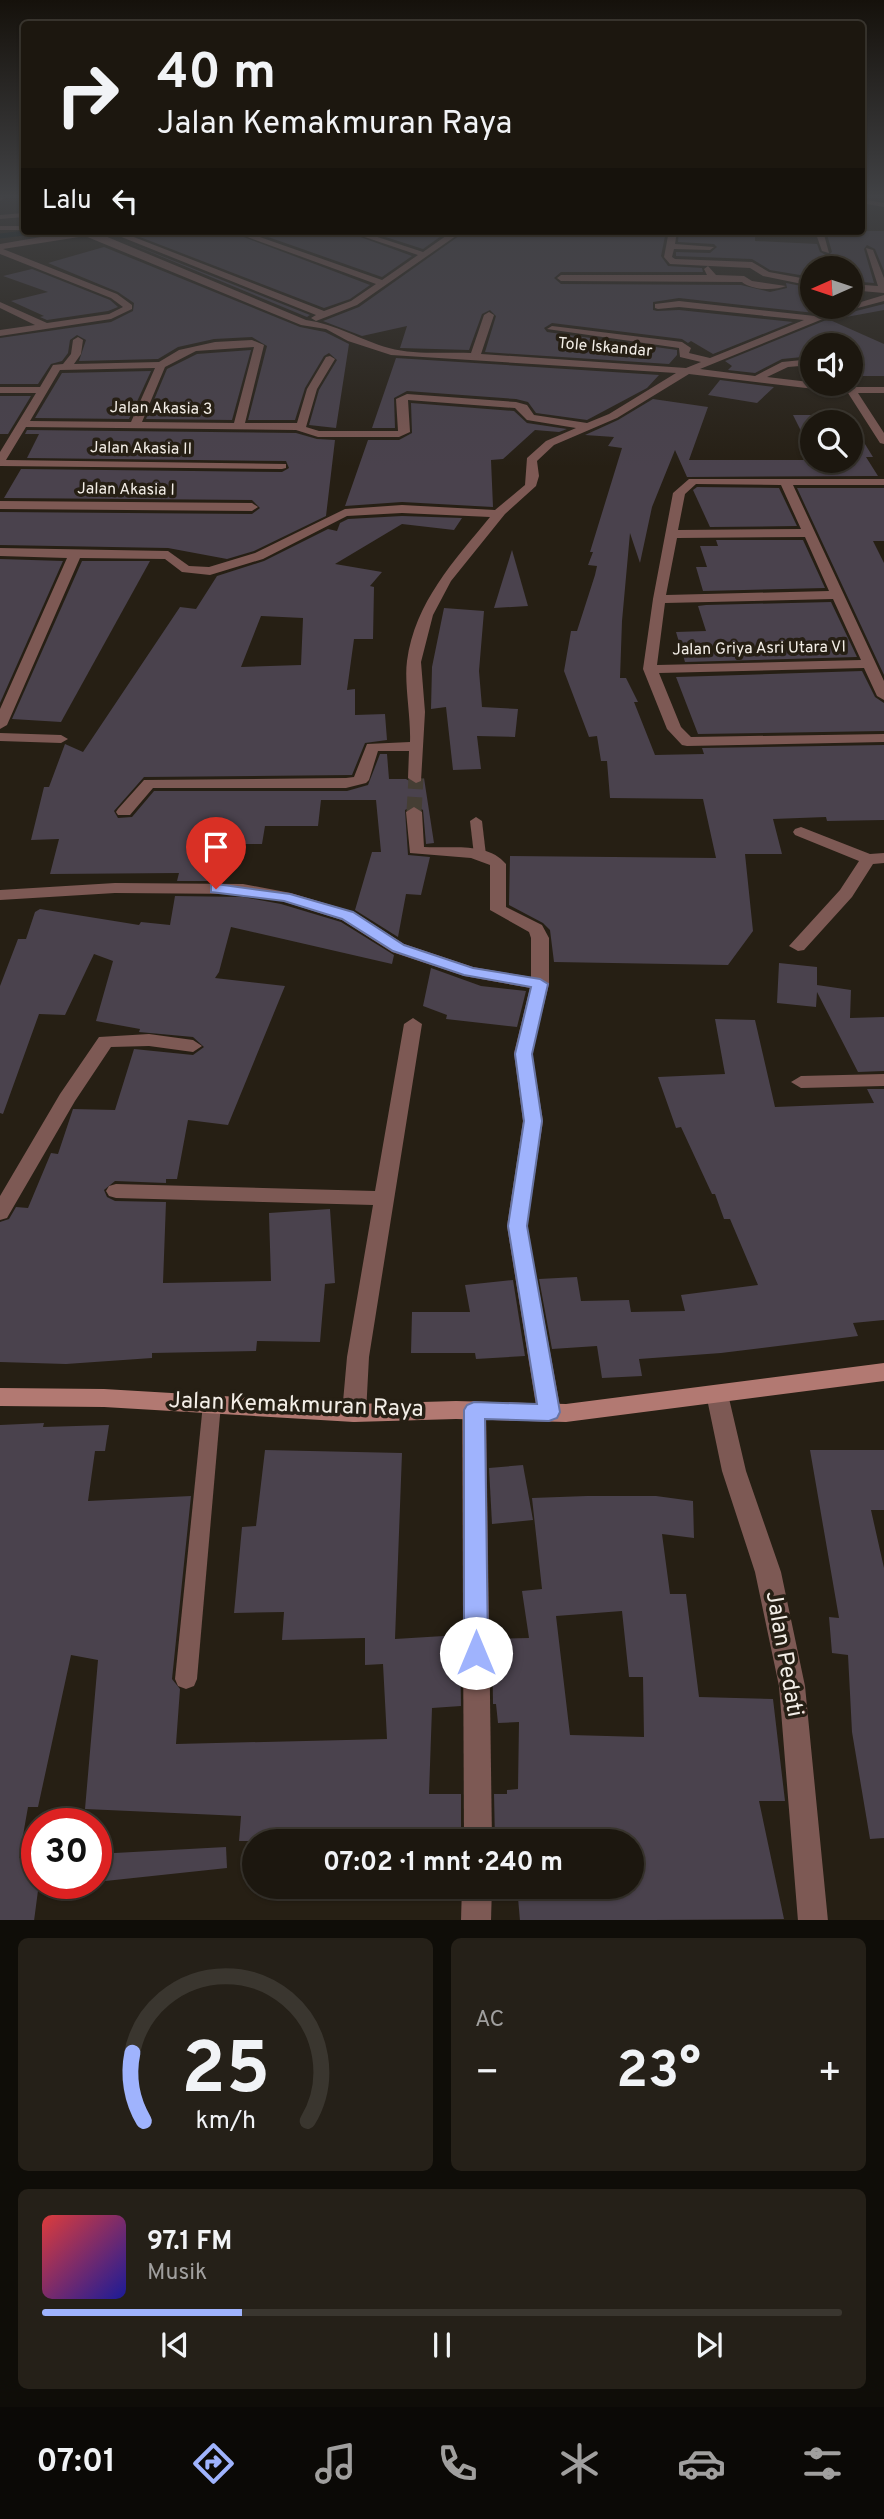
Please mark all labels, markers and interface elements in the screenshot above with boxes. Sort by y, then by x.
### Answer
text: 40 m [157,44,276,106]
icon: right [42,49,133,140]
text: Jalan Kemakmuran Raya [157,105,512,145]
icon: left [106,182,144,220]
text: Lalu [42,185,92,218]
north arrow [800,256,863,318]
map controls [800,256,863,473]
button: sound [800,333,863,396]
street label: Tole Iskandar [557,334,653,362]
street label: Jalan Akasia 3 [109,398,213,420]
button: search [800,410,863,473]
street label: Jalan Akasia II [90,438,192,460]
street label: Jalan Akasia I [77,479,175,501]
street label: Jalan Griya Asri Utara VI [672,637,846,661]
pin [186,817,246,889]
icon: arrive [197,828,235,866]
street label: Jalan Kemakmuran Raya [168,1387,424,1425]
street label: Jalan Pedati [758,1589,808,1719]
position arrow [439,1616,513,1690]
speed limit sign: 30 [21,1808,112,1899]
text: 07:02 · 1 mnt · 240 m [323,1847,563,1880]
text: AC [475,2006,504,2035]
text: 25 [181,2027,270,2119]
text: 23° [616,2040,701,2106]
text: − [475,2050,500,2099]
text: + [817,2050,842,2099]
text: km/h [195,2105,256,2137]
text: 97.1 FM [147,2226,232,2259]
text: Musik [147,2259,207,2288]
icon: previous [156,2326,194,2364]
icon: pause [423,2326,461,2364]
icon: next [690,2326,728,2364]
icon: directions [189,2439,238,2488]
icon: music [311,2439,360,2488]
icon: phone [433,2439,482,2488]
icon: climate [555,2439,604,2488]
icon: car [677,2439,726,2488]
icon: filters [798,2439,847,2488]
text: 07:01 [36,2443,116,2483]

